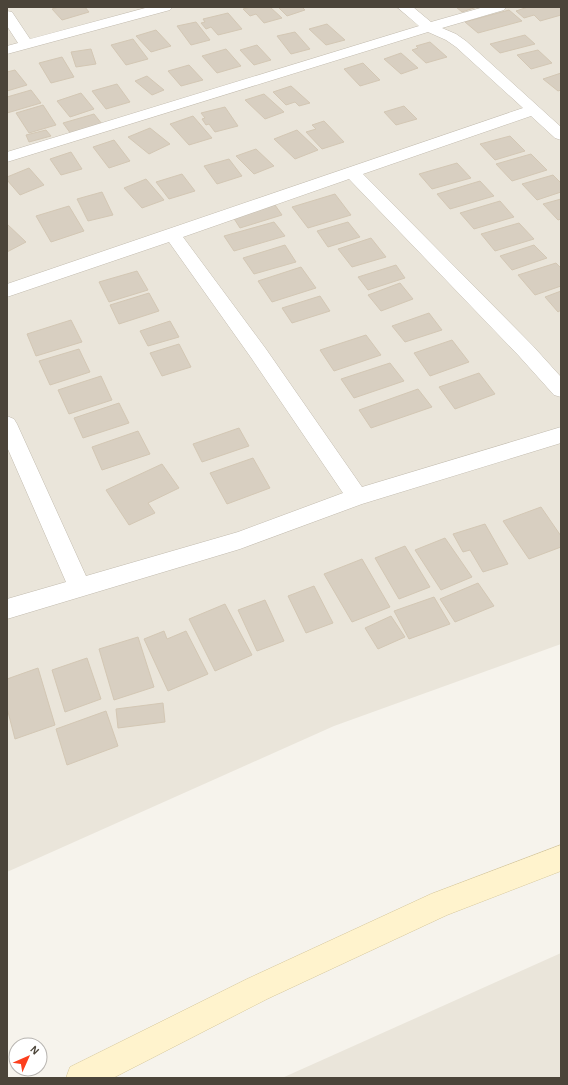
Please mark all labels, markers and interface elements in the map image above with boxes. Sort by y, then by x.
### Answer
north arrow [8,1037,48,1077]
text: N [28,1044,41,1057]

